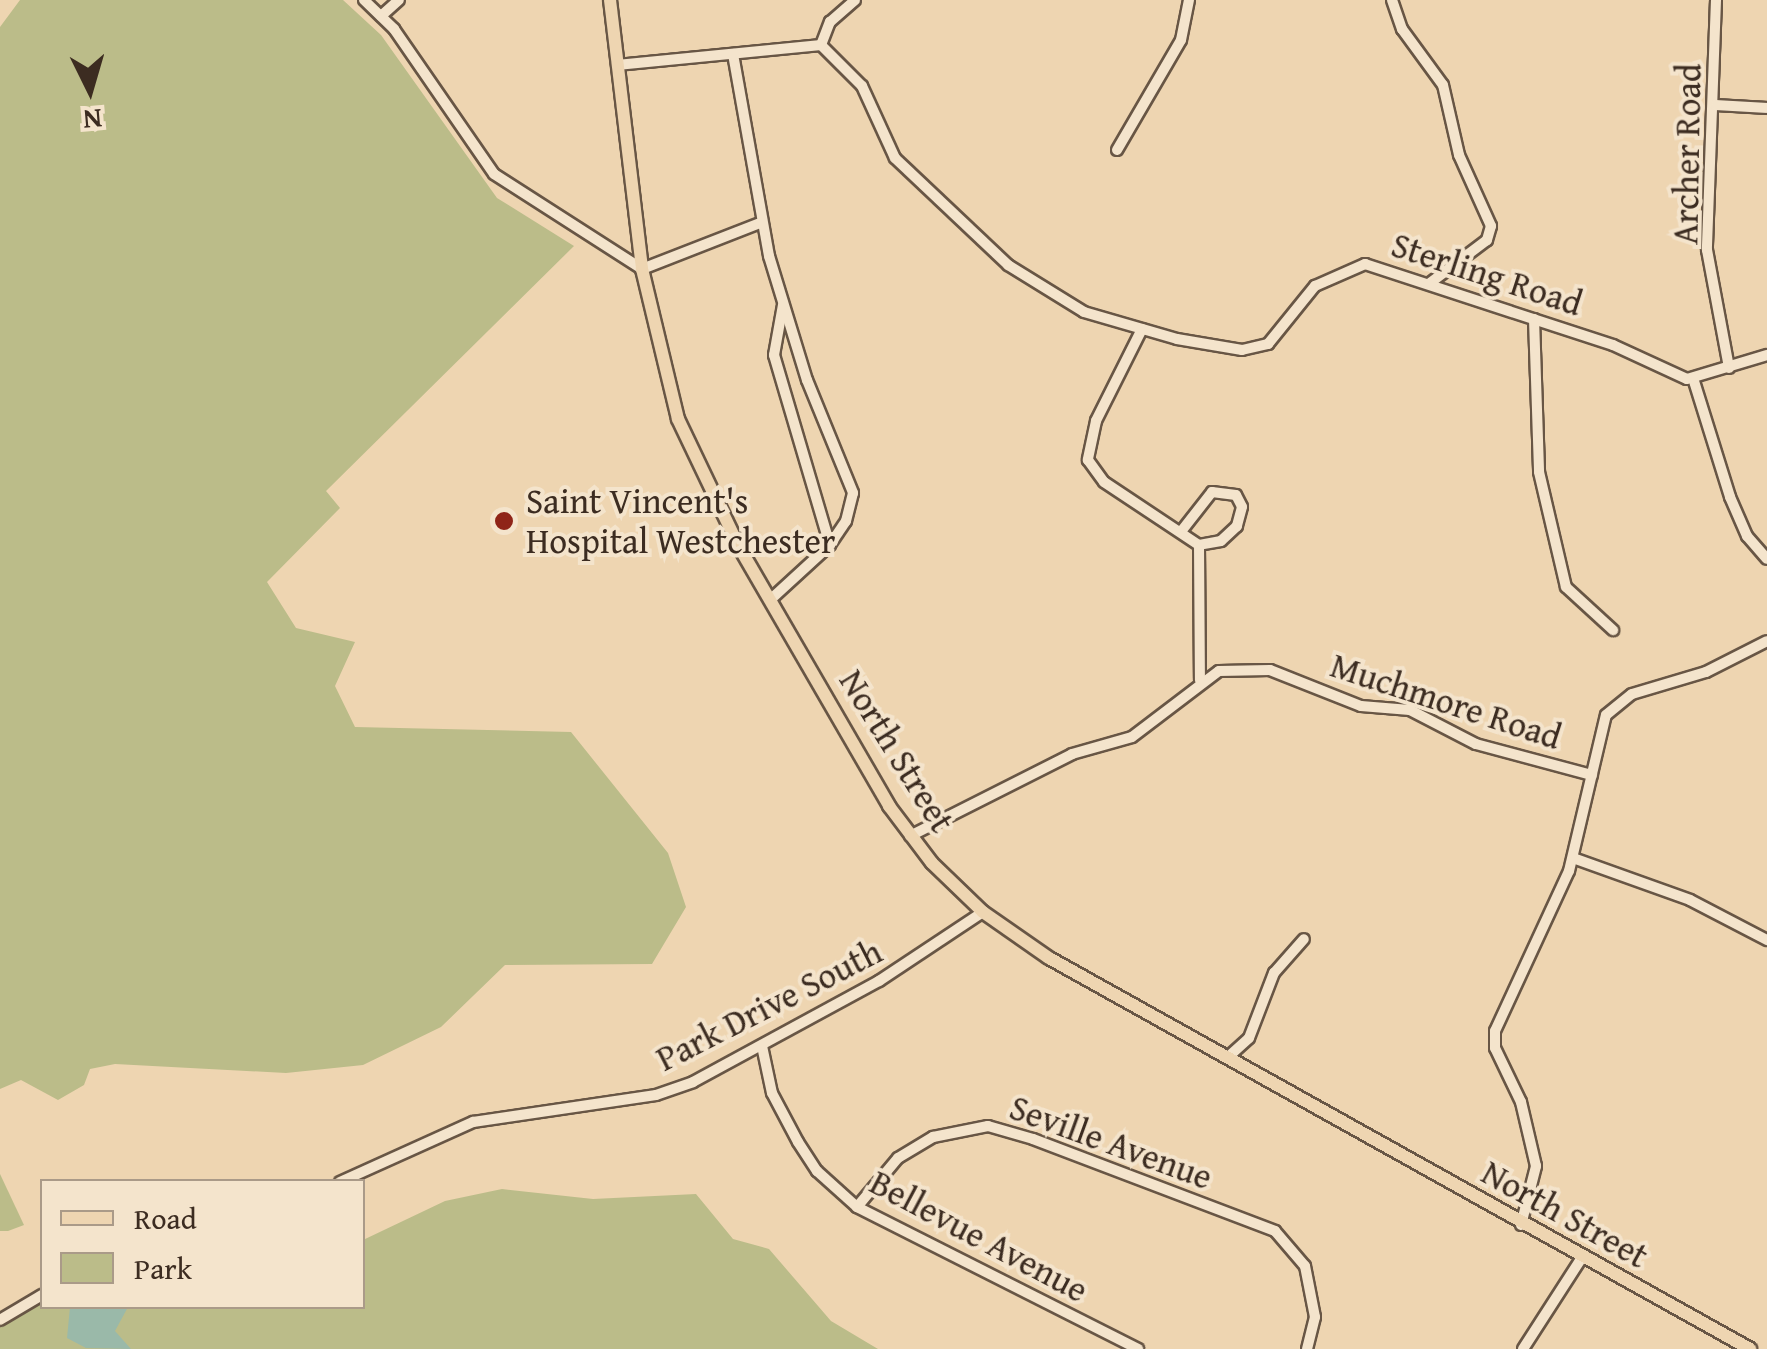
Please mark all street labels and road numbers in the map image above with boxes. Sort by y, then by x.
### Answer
street label: Archer Road [1664,63,1710,245]
street label: Sterling Road [1386,223,1588,325]
street label: Muchmore Road [1325,644,1567,758]
street label: North Street [831,662,963,840]
street label: Park Drive South [649,930,889,1080]
street label: Seville Avenue [1004,1086,1218,1198]
street label: North Street [1475,1151,1655,1277]
street label: Bellevue Avenue [863,1161,1095,1311]

